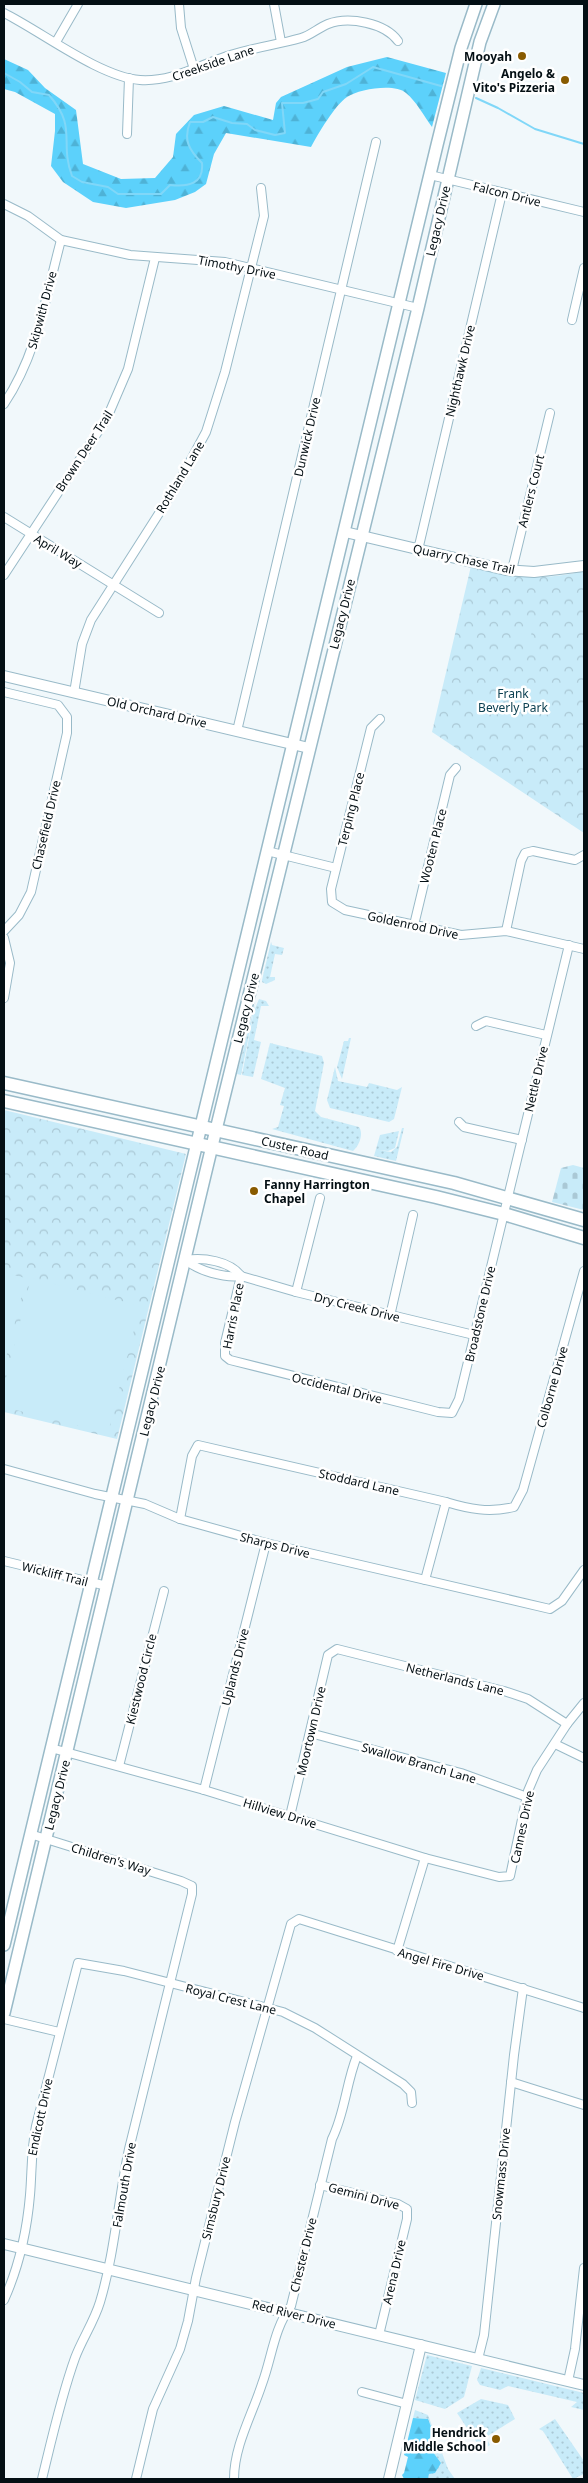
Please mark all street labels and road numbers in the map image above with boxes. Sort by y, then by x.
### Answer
street label: Creekside Lane [170,41,256,85]
street label: Falcon Drive [471,177,543,211]
street label: Legacy Drive [422,184,454,258]
street label: Timothy Drive [197,251,278,283]
street label: Skipwith Drive [23,269,61,351]
street label: Nighthawk Drive [441,323,479,419]
street label: Dunwick Drive [290,395,324,478]
street label: Brown Deer Trail [51,407,117,495]
street label: Rothland Lane [152,438,208,516]
street label: Antlers Court [514,452,548,529]
street label: April Way [31,530,86,572]
street label: Quarry Chase Trail [411,540,517,578]
street label: Legacy Drive [325,577,359,651]
street label: Old Orchard Drive [105,692,209,732]
street label: Terping Place [334,770,368,848]
street label: Chasefield Drive [27,778,65,871]
street label: Wooten Place [415,807,451,885]
street label: Goldenrod Drive [366,907,460,943]
street label: Legacy Drive [229,971,263,1045]
street label: Nettle Drive [520,1044,552,1114]
street label: Custer Road [260,1132,330,1164]
street label: Broadstone Drive [461,1264,499,1364]
street label: Harris Place [218,1281,248,1351]
street label: Dry Creek Drive [312,1288,402,1326]
street label: Colborne Drive [532,1344,572,1430]
street label: Legacy Drive [135,1364,169,1438]
street label: Occidental Drive [290,1369,384,1407]
street label: Stoddard Lane [317,1464,401,1500]
street label: Sharps Drive [238,1528,312,1562]
street label: Wickliff Trail [20,1558,90,1590]
street label: Uplands Drive [217,1626,253,1708]
street label: Kiestwood Circle [122,1632,161,1726]
street label: Netherlands Lane [404,1659,506,1699]
street label: Moortown Drive [292,1684,330,1777]
street label: Swallow Branch Lane [360,1738,479,1788]
street label: Legacy Drive [40,1758,74,1832]
street label: Cannes Drive [506,1789,538,1865]
street label: Hillview Drive [241,1794,319,1832]
street label: Children's Way [69,1839,154,1879]
street label: Angel Fire Drive [396,1944,486,1985]
street label: Royal Crest Lane [184,1979,278,2019]
street label: Endicott Drive [23,2076,57,2157]
street label: Snowmass Drive [488,2127,514,2221]
street label: Falmouth Drive [108,2141,140,2229]
street label: Simsbury Drive [197,2154,235,2241]
street label: Gemini Drive [326,2178,402,2214]
street label: Chester Drive [286,2216,321,2294]
street label: Arena Drive [378,2238,410,2306]
street label: Red River Drive [250,2295,338,2333]

